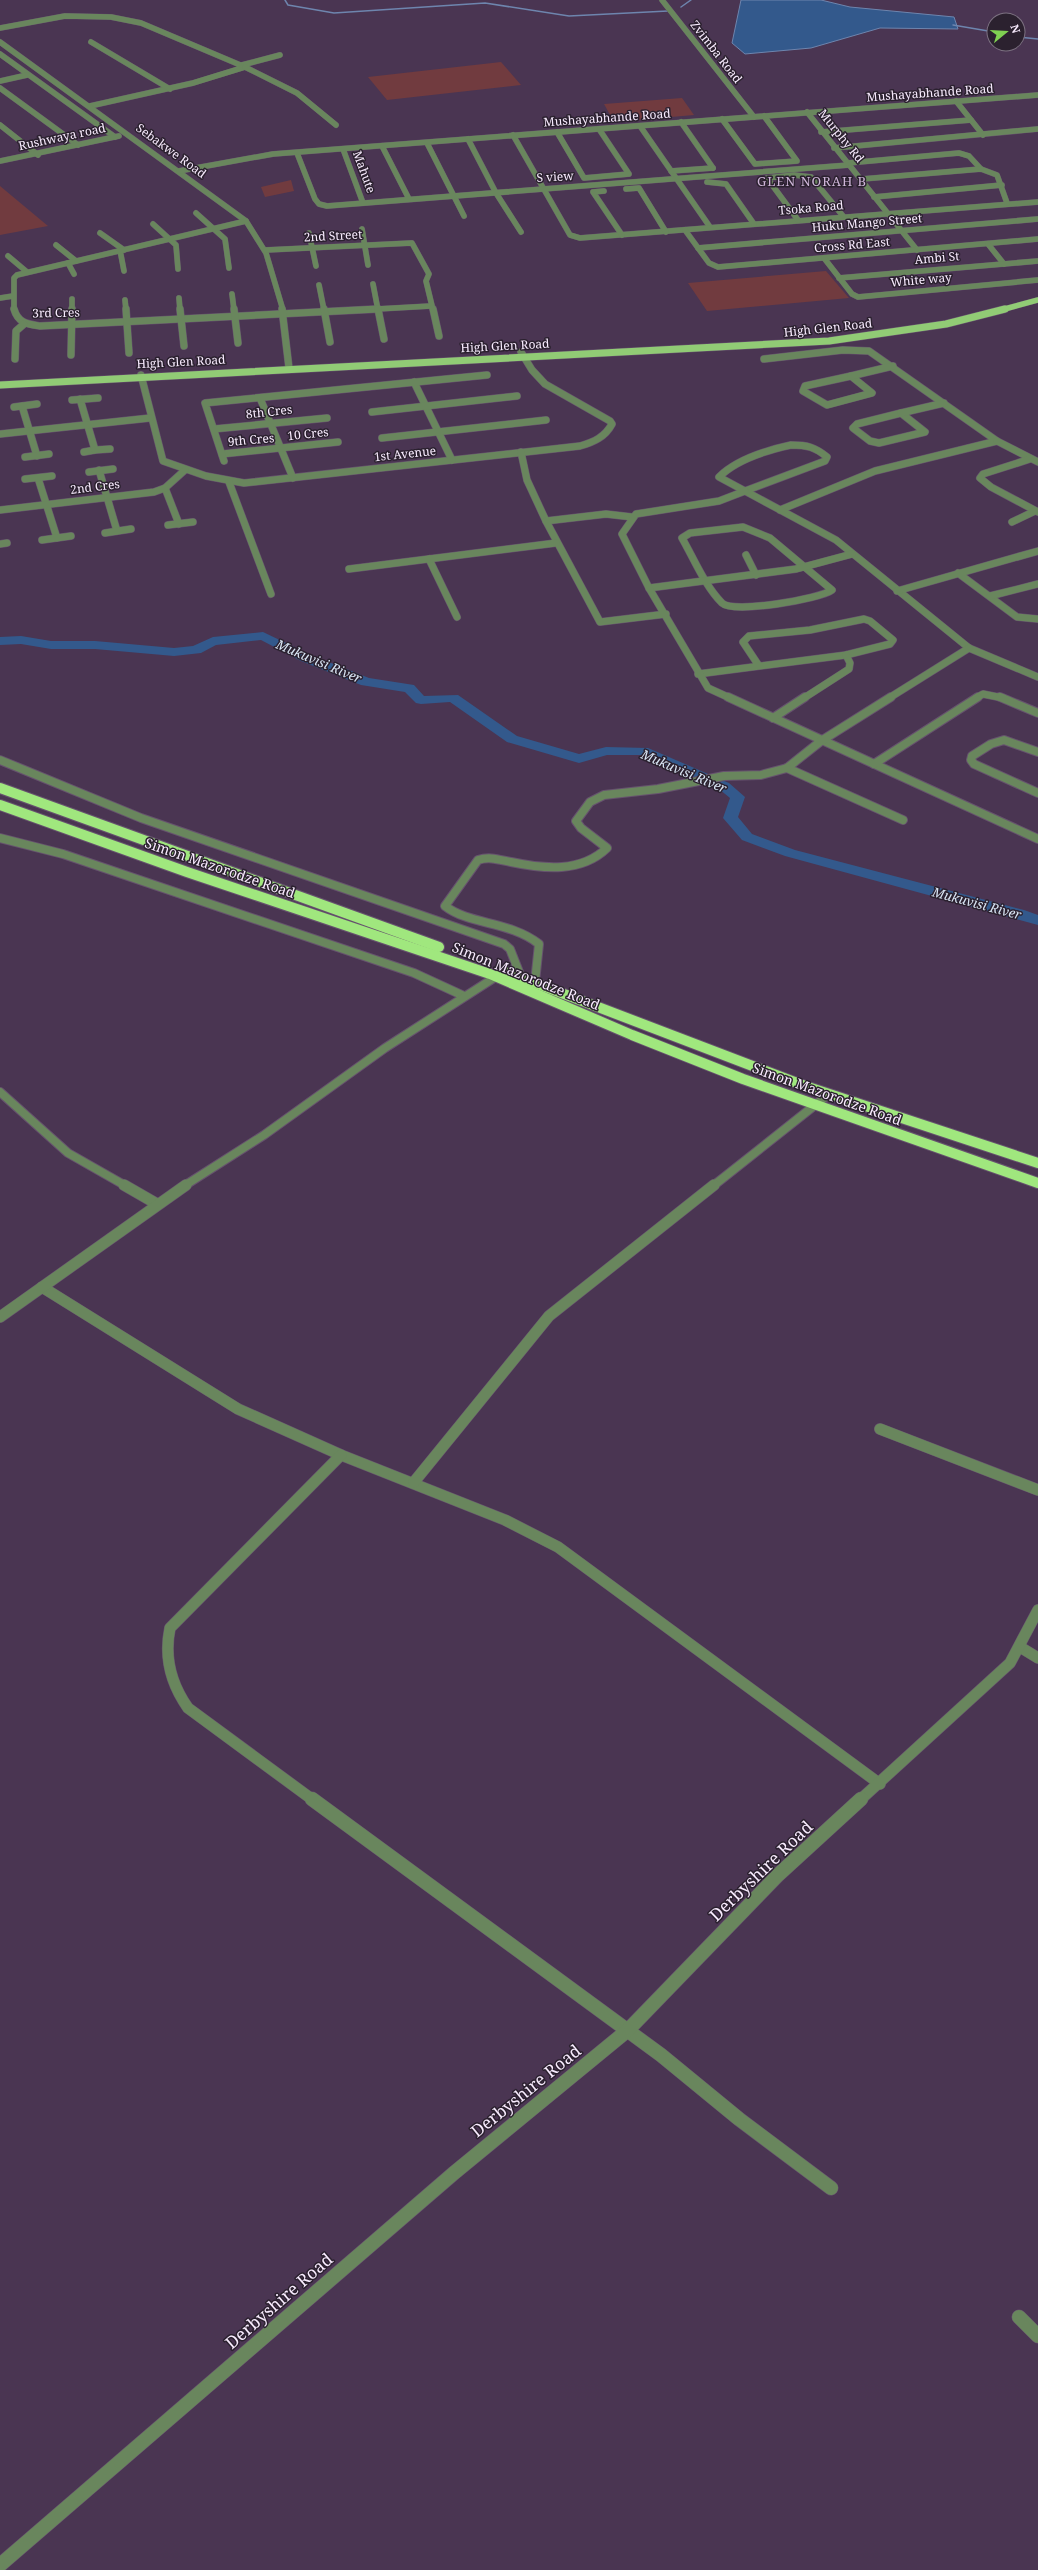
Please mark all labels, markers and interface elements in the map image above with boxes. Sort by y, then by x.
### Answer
north arrow [986,12,1026,52]
street label: Zvimba Road [686,17,747,87]
text: N [1008,22,1025,36]
street label: Mushayabhande Road [866,80,995,105]
street label: Mushayabhande Road [543,105,672,130]
street label: Murphy Rd [815,105,869,167]
street label: Rushwaya road [17,119,108,154]
street label: Sebakwe Road [133,119,210,182]
street label: Mahute [349,148,380,195]
street label: S view [536,167,575,186]
district label: GLEN NORAH B [757,172,867,190]
street label: Tsoka Road [778,196,845,219]
street label: Huku Mango Street [811,209,923,236]
street label: 2nd Street [303,225,363,246]
street label: Cross Rd East [813,233,891,256]
street label: Ambi St [914,247,960,268]
street label: White way [890,268,953,291]
street label: 3rd Cres [32,304,80,321]
street label: High Glen Road [783,314,874,341]
street label: High Glen Road [460,335,551,356]
street label: High Glen Road [136,351,227,372]
street label: 8th Cres [245,401,293,422]
street label: 10 Cres [286,423,329,444]
street label: 9th Cres [227,429,275,450]
street label: 1st Avenue [373,442,437,465]
street label: 2nd Cres [69,475,121,498]
water label: Mukuvisi River [272,634,365,688]
water label: Mukuvisi River [637,744,730,798]
street label: Simon Mazorodze Road [143,833,298,902]
water label: Mukuvisi River [929,882,1024,924]
street label: Simon Mazorodze Road [450,937,603,1014]
street label: Simon Mazorodze Road [750,1058,905,1130]
street label: Derbyshire Road [704,1815,818,1926]
street label: Derbyshire Road [466,2039,586,2142]
street label: Derbyshire Road [220,2247,338,2354]

